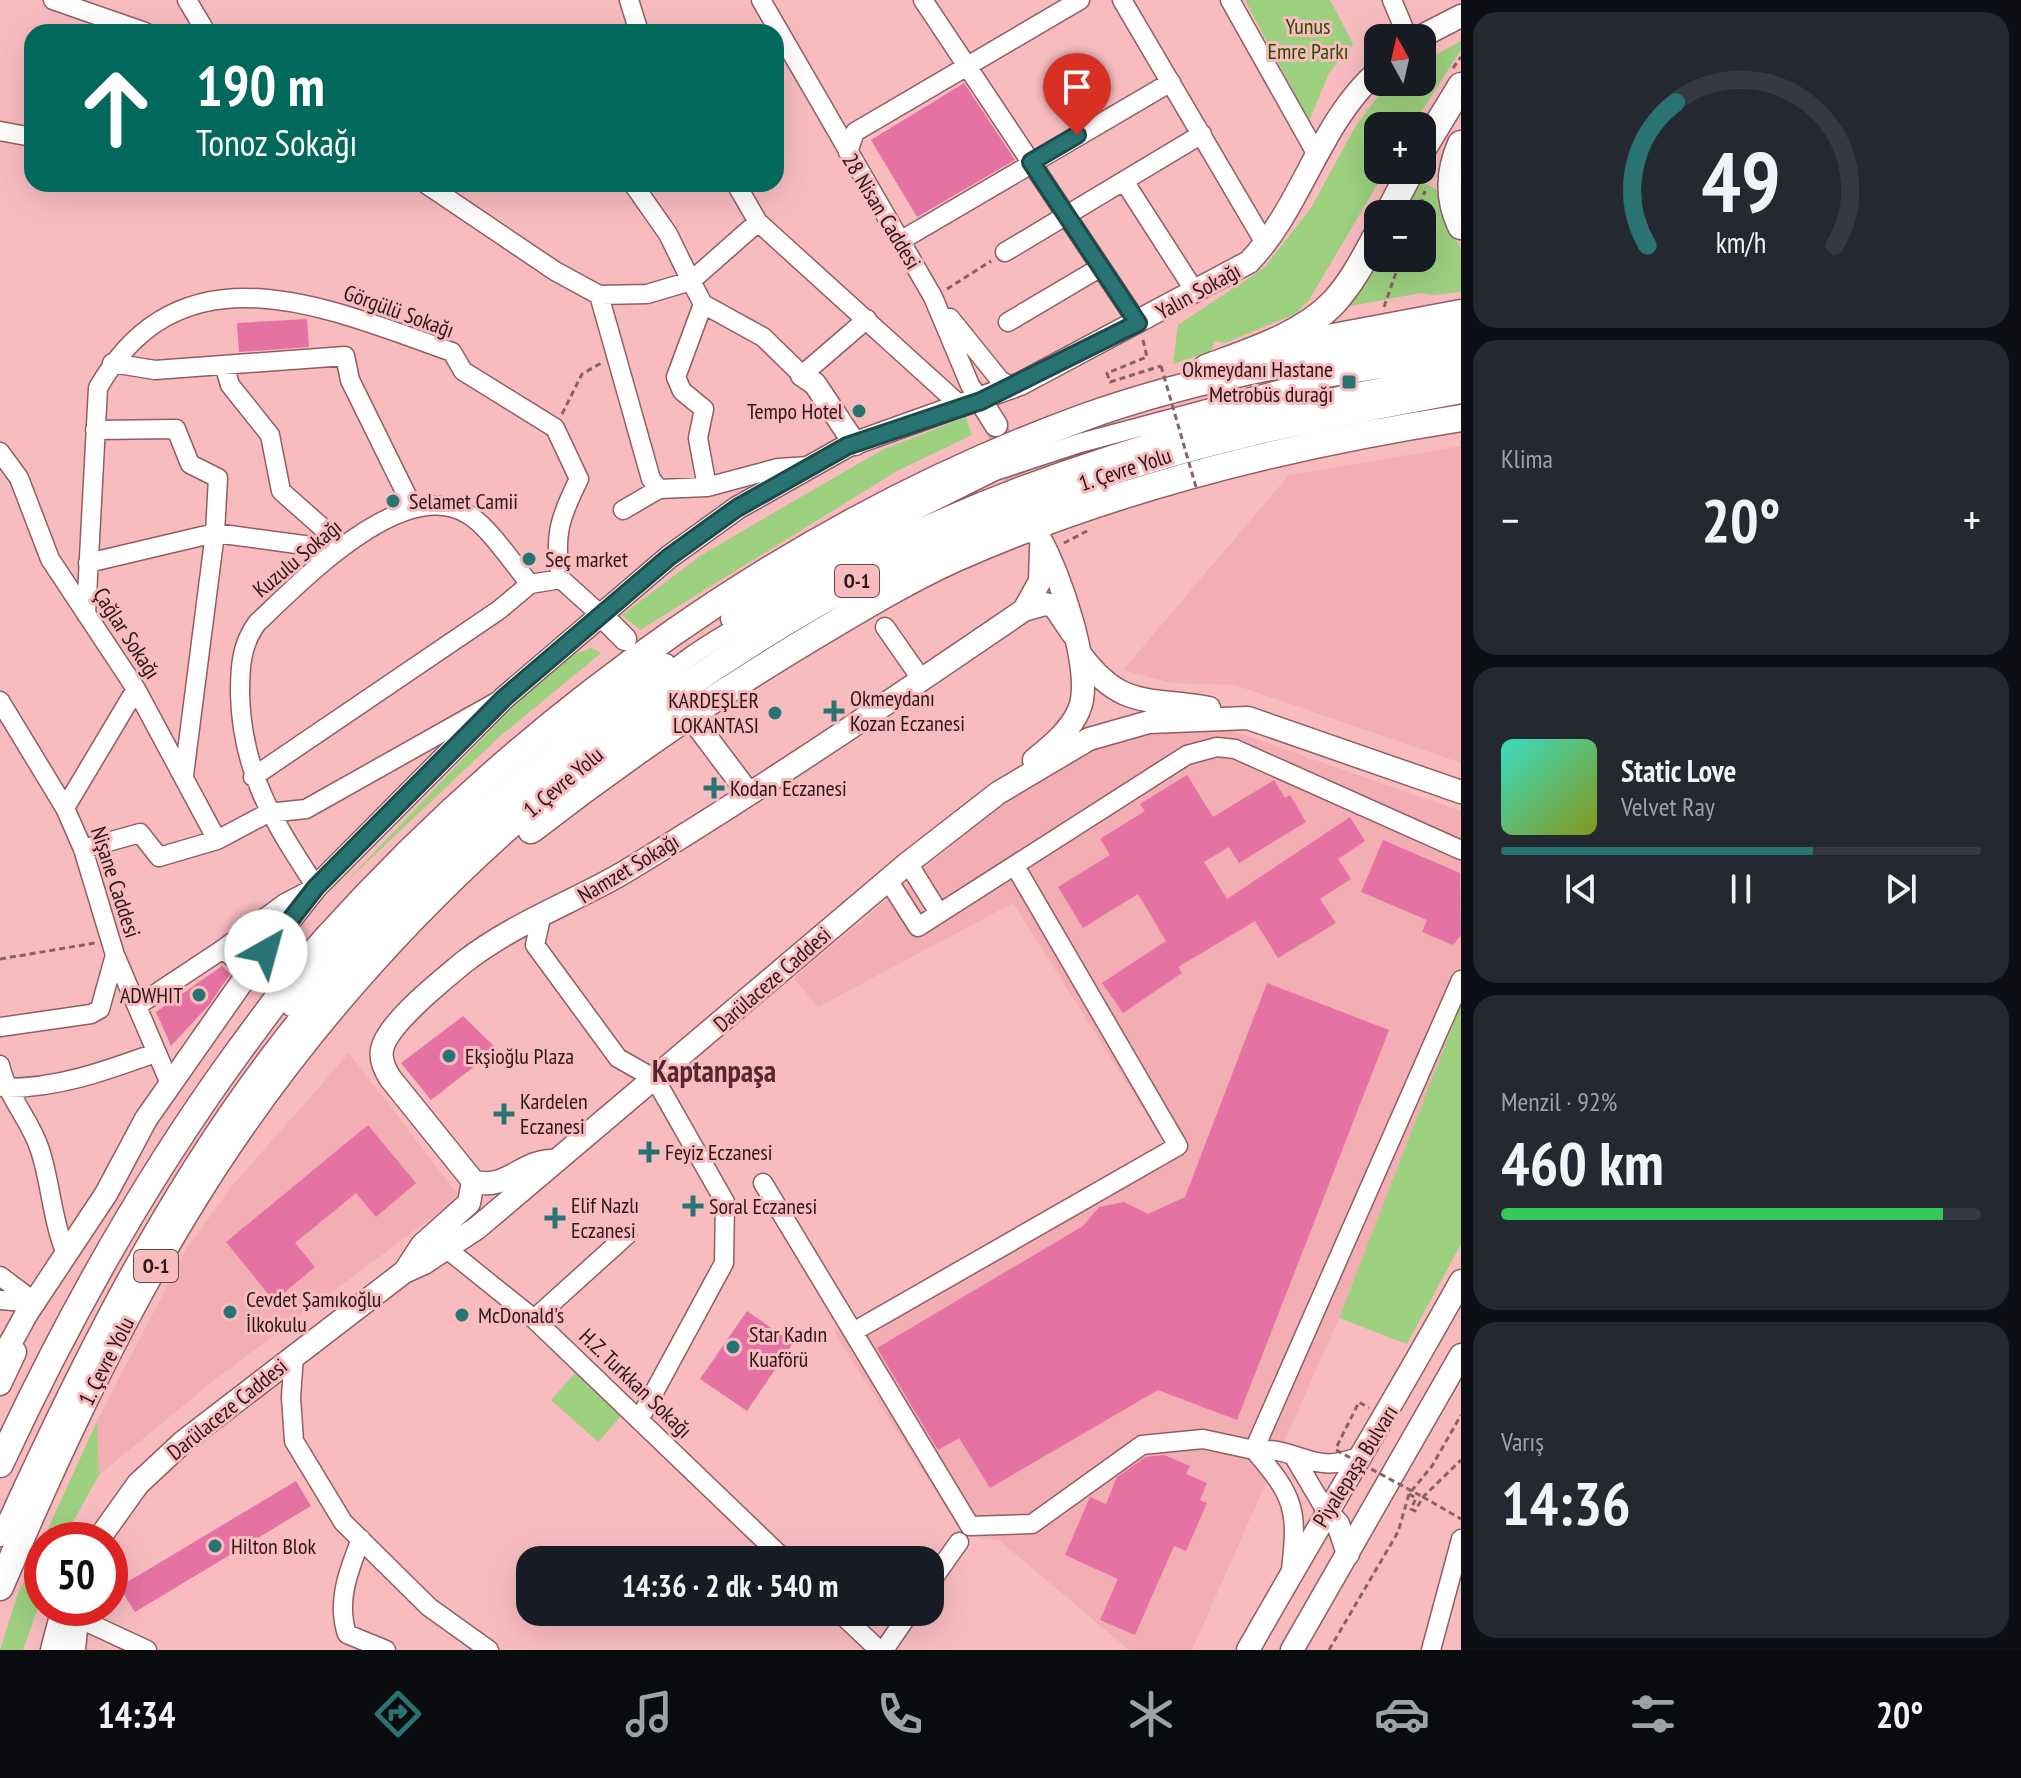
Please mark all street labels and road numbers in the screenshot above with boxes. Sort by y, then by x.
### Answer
street label: 28 Nisan Caddesi [836,148,928,274]
street label: Yalın Sokağı [1151,256,1245,326]
street label: Görgülü Sokağı [340,278,458,344]
street label: 1. Çevre Yolu [1075,441,1175,497]
street label: Kuzulu Sokağı [247,513,347,603]
road number: O-1 [835,565,879,597]
street label: Çağlar Sokağı [87,582,167,684]
street label: 1. Çevre Yolu [517,741,609,823]
street label: Nişane Caddesi [85,823,147,941]
street label: Namzet Sokağı [572,827,684,909]
street label: Darülaceze Caddesi [708,920,836,1038]
road number: O-1 [134,1250,178,1282]
street label: 1. Çevre Yolu [72,1312,140,1410]
street label: H.Z. Turkkan Sokağı [574,1322,698,1444]
street label: Darülaceze Caddesi [161,1352,293,1466]
street label: Piyalepaşa Bulvarı [1306,1400,1404,1532]

